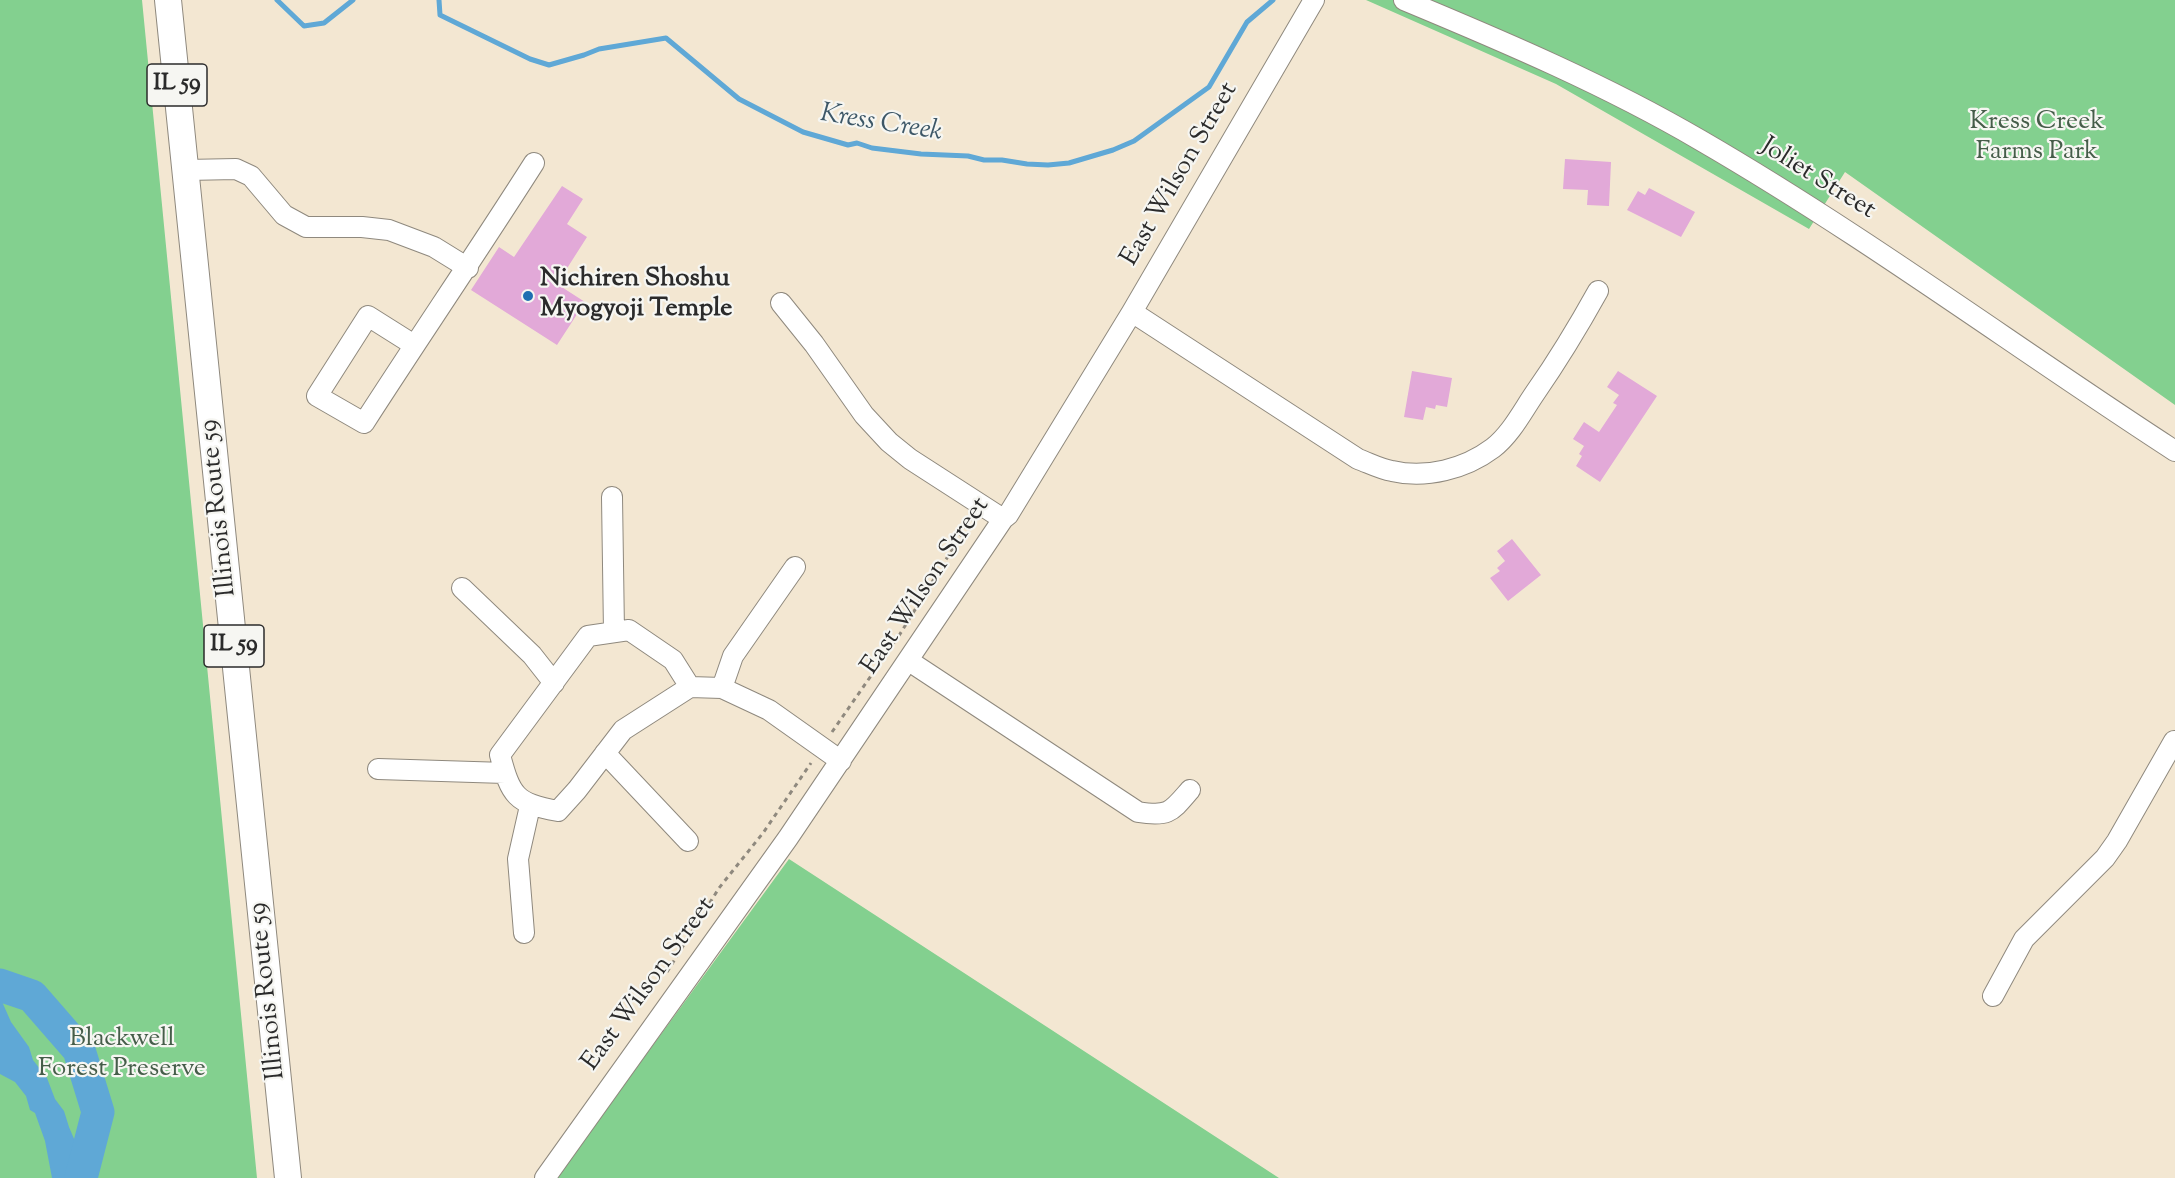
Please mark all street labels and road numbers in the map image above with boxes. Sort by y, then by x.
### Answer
road number: IL 59 [147,64,207,106]
street label: East Wilson Street [1116,78,1246,272]
street label: Joliet Street [1754,132,1880,228]
street label: Illinois Route 59 [195,418,245,598]
street label: East Wilson Street [856,493,998,681]
road number: IL 59 [204,625,264,667]
street label: East Wilson Street [577,892,723,1078]
street label: Illinois Route 59 [244,901,294,1081]

